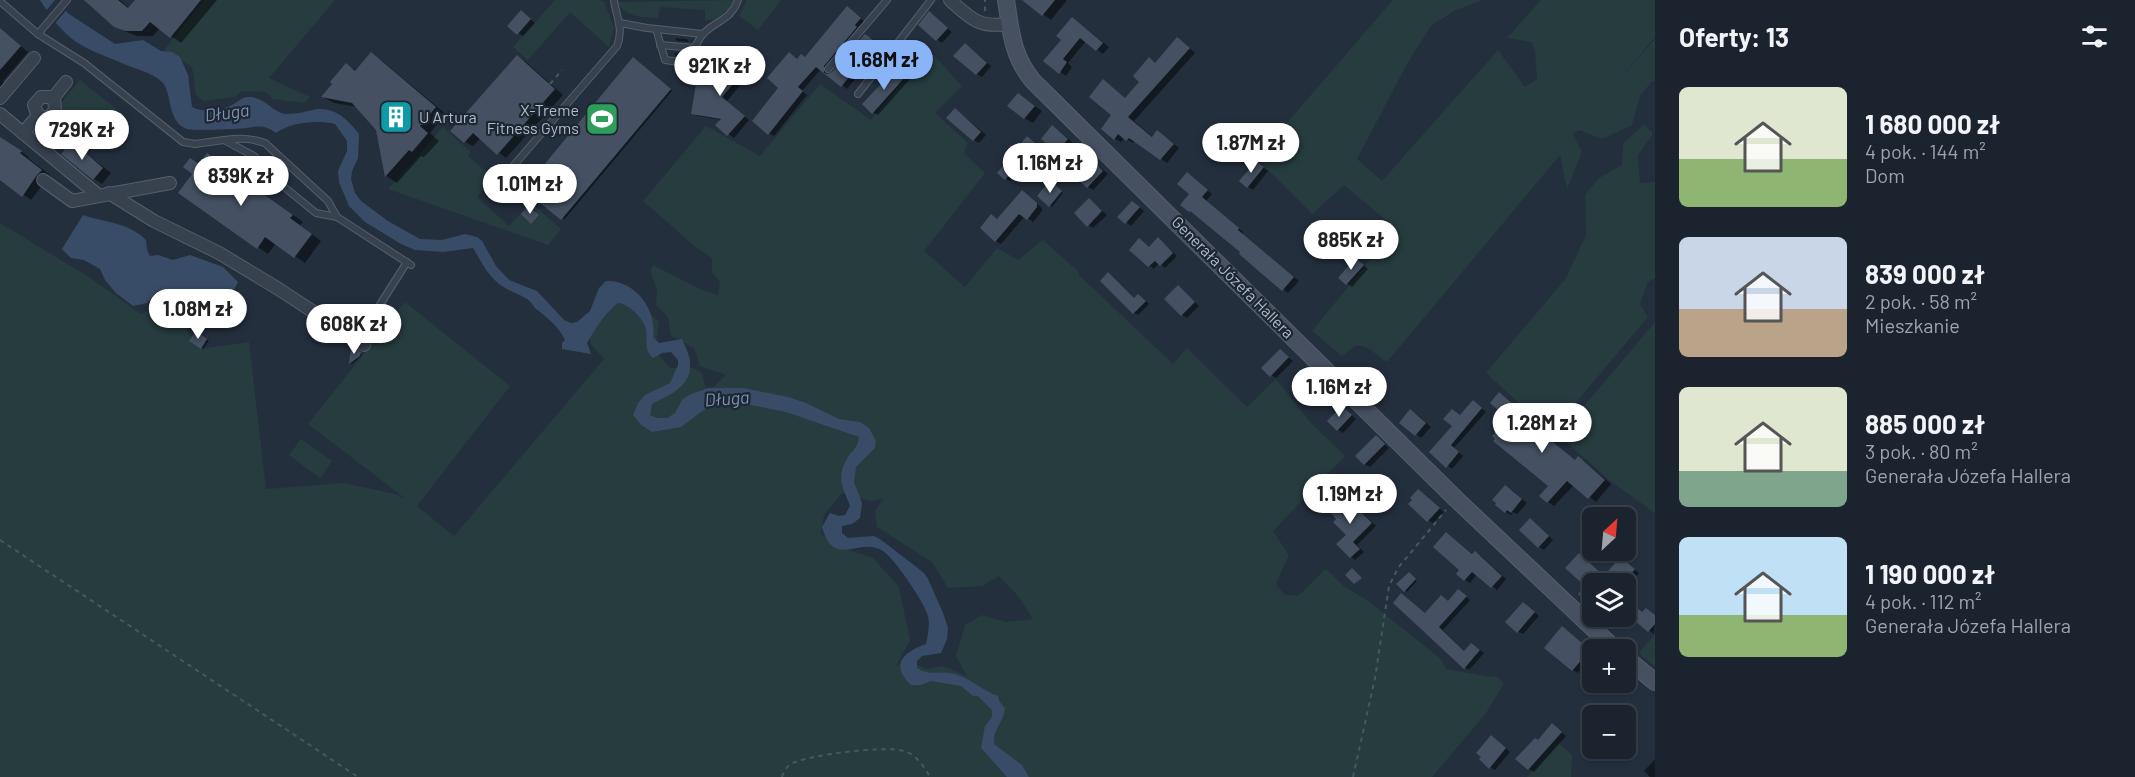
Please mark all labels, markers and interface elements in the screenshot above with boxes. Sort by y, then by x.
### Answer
icon: filters [2078,20,2111,53]
text: Oferty: 13 [1679,21,1789,52]
pin: 1.68M zł [822,40,946,91]
pin: 921K zł [665,46,775,97]
text: 1.68M zł [849,47,919,71]
text: 921K zł [688,53,752,77]
water label: Długa [203,98,251,126]
building icon: U Artura [378,99,414,135]
place label: X-Treme Fitness Gyms [487,100,579,137]
sports icon: X-Treme Fitness Gyms [584,101,620,137]
place label: U Artura [419,107,477,126]
text: 1 680 000 zł [1865,108,2000,139]
pin: 729K zł [27,110,137,161]
icon: home [1727,111,1799,183]
text: 729K zł [49,117,115,141]
pin: 1.87M zł [1189,123,1313,174]
text: 1.87M zł [1216,130,1286,154]
text: 4 pok. · 144 m² [1865,139,1986,163]
pin: 1.16M zł [988,143,1112,194]
text: 1.16M zł [1017,150,1083,174]
pin: 839K zł [186,156,296,207]
text: 839K zł [208,163,274,187]
text: Dom [1865,163,1905,187]
pin: 1.01M zł [468,164,592,215]
text: 1.01M zł [497,171,563,195]
street label: Generała Józefa Hallera [1168,212,1298,342]
pin: 885K zł [1296,220,1406,271]
text: 885K zł [1318,227,1384,251]
text: 839 000 zł [1865,258,1985,289]
icon: home [1727,261,1799,333]
pin: 1.08M zł [136,289,260,340]
text: 2 pok. · 58 m² [1865,289,1977,313]
text: 1.08M zł [163,296,233,320]
pin: 608K zł [299,304,409,355]
text: 608K zł [320,311,388,335]
text: Mieszkanie [1865,313,1960,337]
pin: 1.16M zł [1277,367,1401,418]
text: 1.16M zł [1306,374,1372,398]
water label: Długa [704,385,750,411]
pin: 1.28M zł [1480,403,1604,454]
text: 885 000 zł [1865,408,1985,439]
text: 1.28M zł [1507,410,1577,434]
icon: home [1727,411,1799,483]
text: 3 pok. · 80 m² [1865,439,1978,463]
text: Generała Józefa Hallera [1865,463,2071,487]
pin: 1.19M zł [1288,474,1412,525]
text: 1.19M zł [1317,481,1383,505]
north arrow [1582,507,1636,561]
map controls [1582,507,1636,759]
text: 1 190 000 zł [1865,558,1995,589]
icon: home [1727,561,1799,633]
button: layers [1582,573,1636,627]
text: 4 pok. · 112 m² [1865,589,1981,613]
text: Generała Józefa Hallera [1865,613,2071,637]
button: + [1582,639,1636,693]
button: − [1582,705,1636,759]

